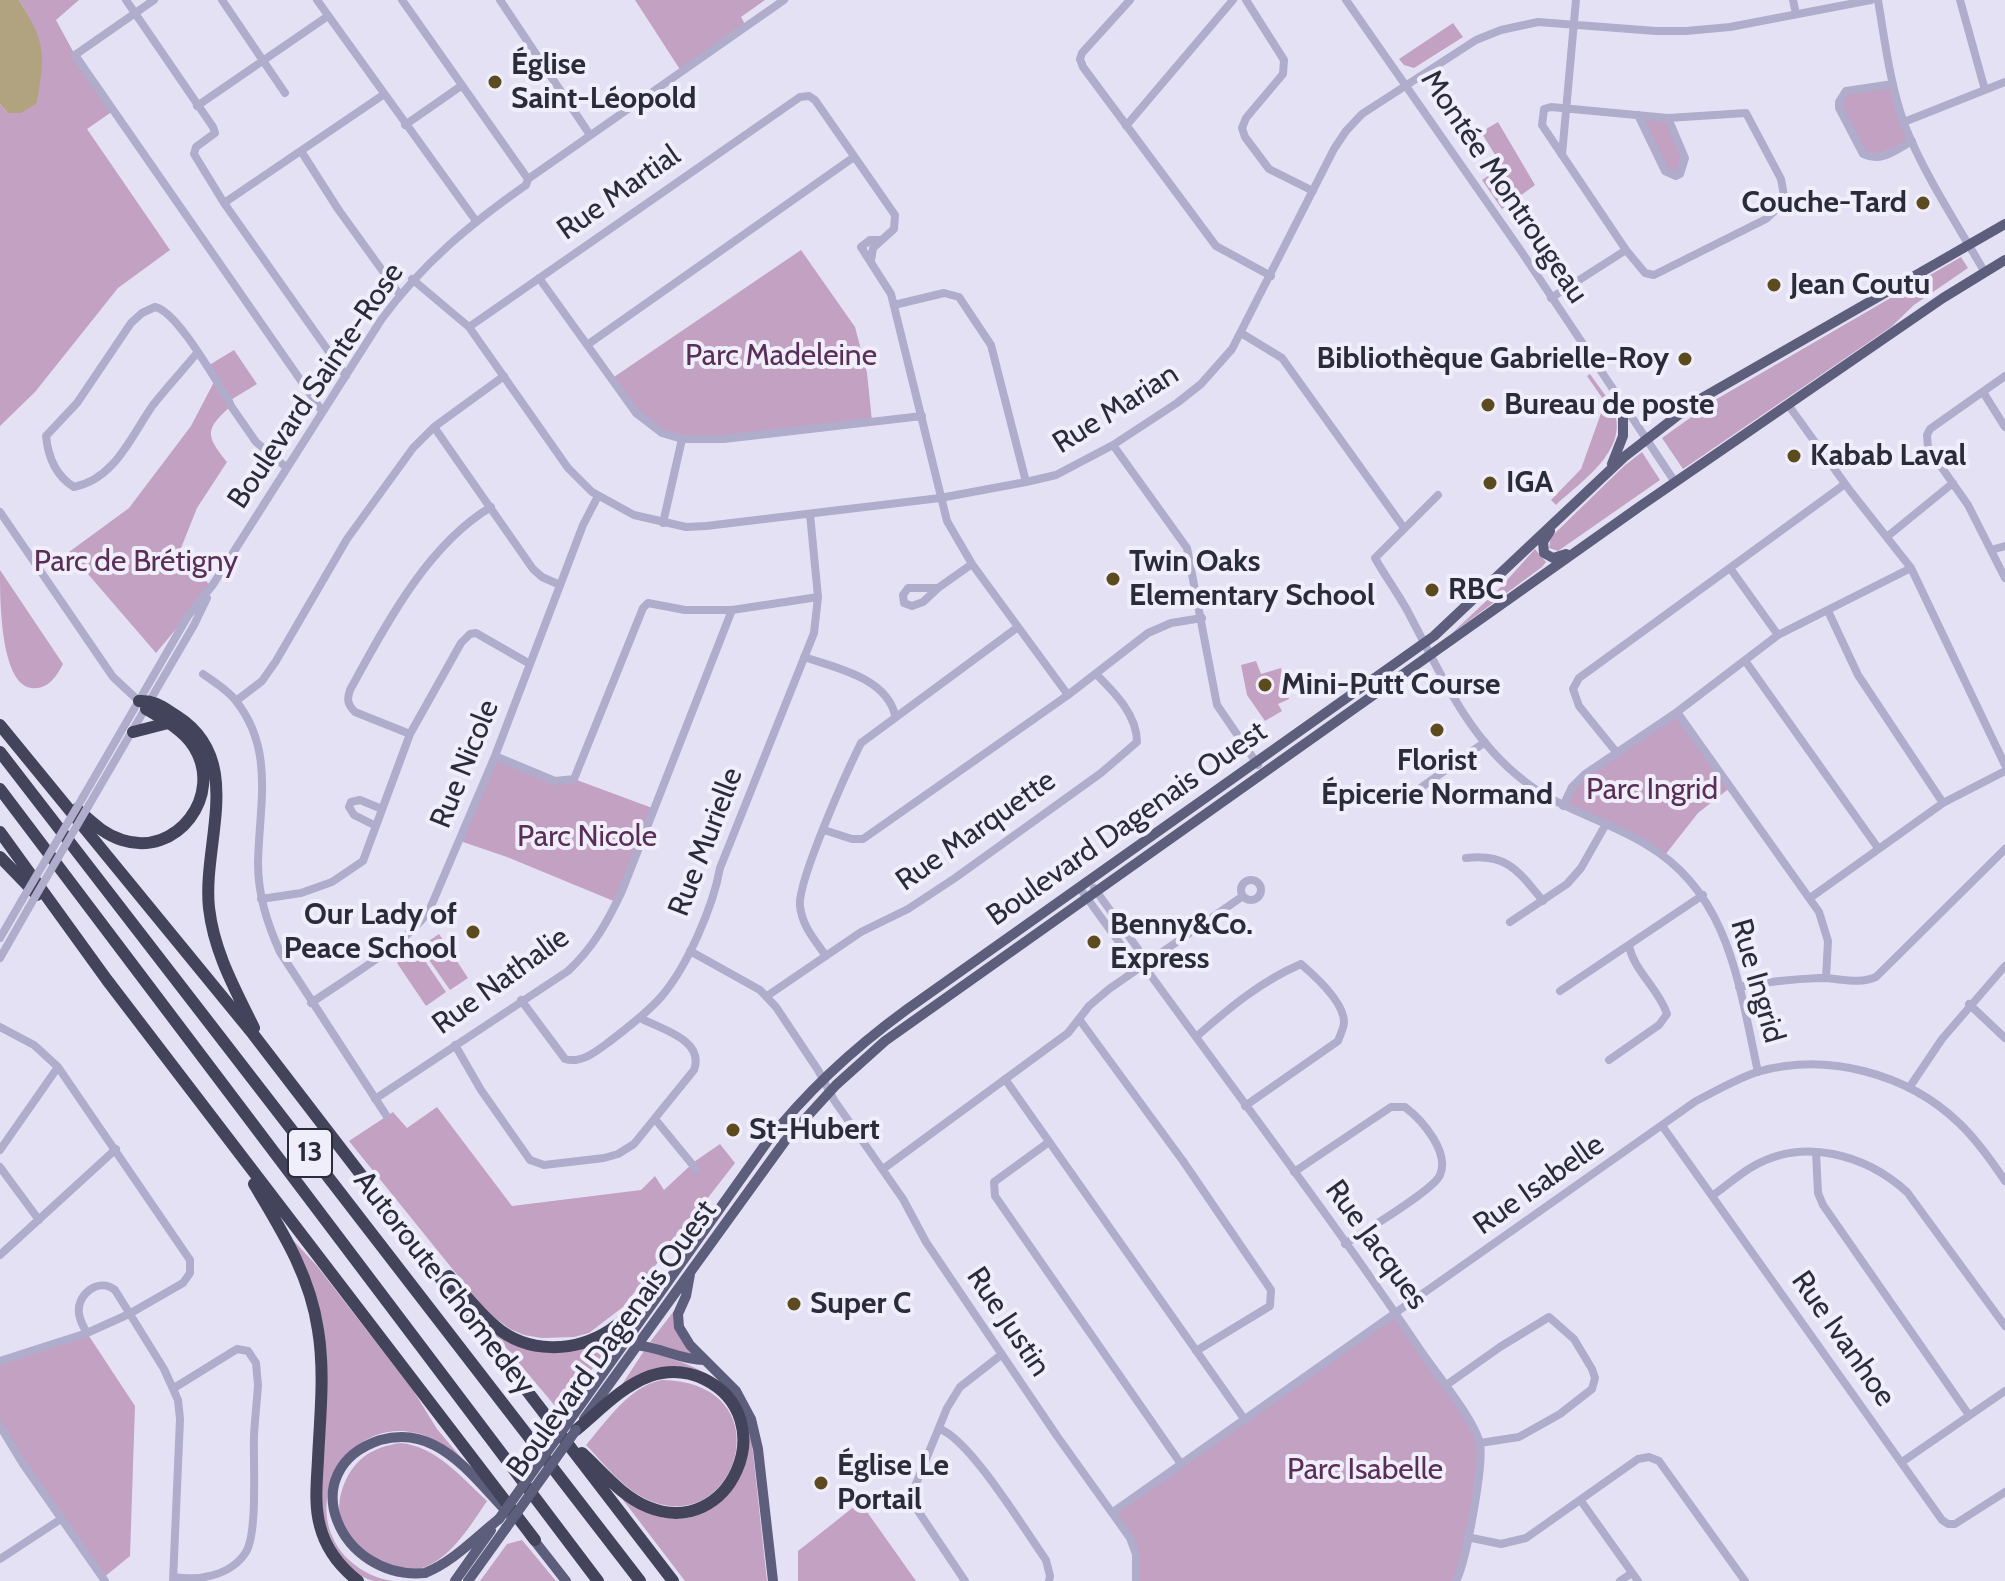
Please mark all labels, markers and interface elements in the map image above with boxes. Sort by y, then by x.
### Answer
place label: Église Saint-Léopold [511,47,696,118]
street label: Montée Montrougeau [1413,64,1595,310]
marker: Église Saint-Léopold [486,73,504,91]
street label: Rue Martial [551,138,687,248]
place label: Couche-Tard [1742,185,1907,221]
marker: Couche-Tard [1914,194,1932,212]
street label: Boulevard Sainte-Rose [220,256,412,516]
place label: Jean Coutu [1790,267,1930,303]
marker: Jean Coutu [1765,276,1783,294]
park label: Parc Madeleine [685,338,877,374]
place label: Bibliothèque Gabrielle-Roy [1317,341,1669,377]
marker: Bibliothèque Gabrielle-Roy [1676,350,1694,368]
street label: Rue Marian [1047,356,1185,462]
place label: Bureau de poste [1504,387,1714,423]
marker: Bureau de poste [1479,396,1497,414]
place label: Kabab Laval [1810,438,1967,474]
marker: Kabab Laval [1785,447,1803,465]
place label: IGA [1506,465,1553,501]
marker: IGA [1481,474,1499,492]
park label: Parc de Brétigny [34,544,238,580]
place label: Twin Oaks Elementary School [1129,544,1375,614]
marker: Twin Oaks Elementary School [1104,570,1122,588]
place label: RBC [1448,572,1504,608]
marker: RBC [1423,581,1441,599]
place label: Mini-Putt Course [1281,667,1501,703]
marker: Mini-Putt Course [1256,676,1274,694]
street label: Rue Nicole [423,695,507,833]
street label: Boulevard Dagenais Ouest [980,714,1274,934]
marker: Florist Épicerie Normand [1428,721,1446,739]
place label: Florist Épicerie Normand [1321,743,1553,814]
street label: Rue Murielle [661,763,751,921]
street label: Rue Marquette [889,763,1063,899]
park label: Parc Ingrid [1586,772,1718,808]
park label: Parc Nicole [517,819,657,855]
place label: Our Lady of Peace School [284,897,457,968]
place label: Benny&Co. Express [1110,907,1253,978]
street label: Rue Ingrid [1722,915,1792,1047]
street label: Rue Nathalie [426,919,576,1043]
marker: Our Lady of Peace School [464,923,482,941]
marker: Benny&Co. Express [1085,933,1103,951]
place label: St-Hubert [749,1112,880,1148]
marker: St-Hubert [724,1121,742,1139]
street label: Rue Isabelle [1467,1127,1611,1243]
road number: 13 [288,1129,332,1177]
street label: Autoroute Chomedey [346,1164,542,1402]
street label: Rue Jacques [1317,1173,1435,1317]
street label: Boulevard Dagenais Ouest [499,1194,725,1484]
street label: Rue Justin [958,1260,1058,1384]
street label: Rue Ivanhoe [1783,1264,1903,1414]
place label: Super C [810,1286,911,1322]
marker: Super C [785,1295,803,1313]
place label: Église Le Portail [837,1448,949,1518]
park label: Parc Isabelle [1287,1452,1443,1488]
marker: Église Le Portail [812,1474,830,1492]

